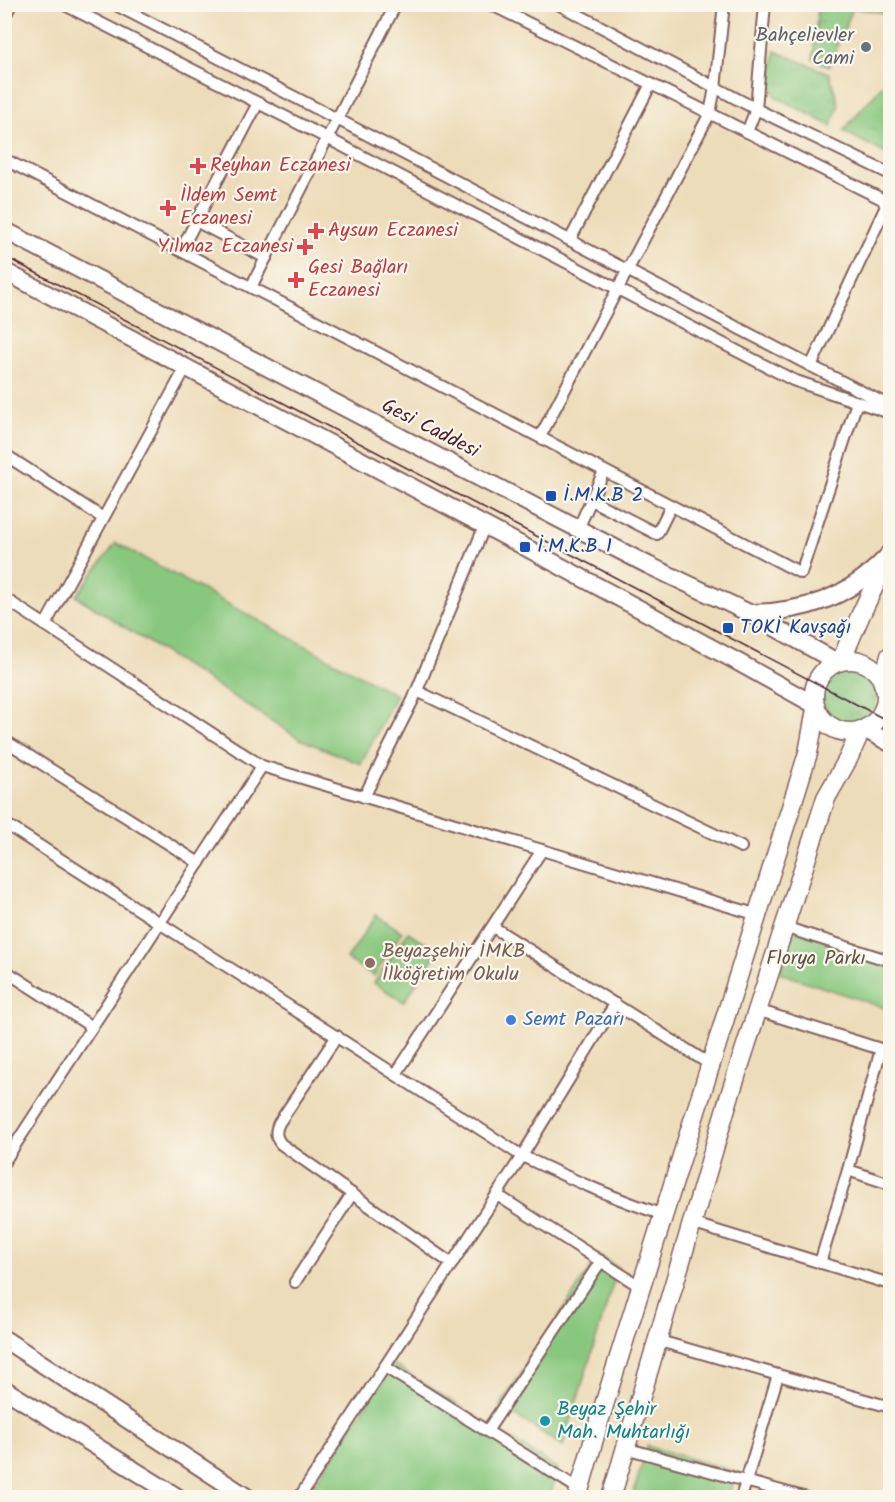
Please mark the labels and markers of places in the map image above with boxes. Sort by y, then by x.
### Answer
place label: Bahçelievler Cami [756,20,855,75]
marker: Bahçelievler Cami [859,40,873,54]
place label: Reyhan Eczanesi [210,150,352,182]
marker: Reyhan Eczanesi [191,159,205,173]
place label: İldem Semt Eczanesi [180,180,278,235]
marker: İldem Semt Eczanesi [161,201,175,215]
place label: Aysun Eczanesi [328,215,459,247]
marker: Aysun Eczanesi [309,224,323,238]
place label: Yılmaz Eczanesi [158,231,294,263]
marker: Yılmaz Eczanesi [298,240,312,254]
place label: Gesi Bağları Eczanesi [308,252,408,307]
marker: Gesi Bağları Eczanesi [289,273,303,287]
place label: İ.M.K.B 2 [563,480,643,512]
marker: İ.M.K.B 2 [544,489,558,503]
place label: İ.M.K.B 1 [537,531,612,563]
marker: İ.M.K.B 1 [518,540,532,554]
place label: TOKİ Kavşağı [740,612,851,644]
marker: TOKİ Kavşağı [721,621,735,635]
place label: Beyazşehir İMKB İlköğretim Okulu [382,936,525,991]
marker: Beyazşehir İMKB İlköğretim Okulu [363,956,377,970]
place label: Semt Pazarı [523,1004,625,1036]
marker: Semt Pazarı [504,1013,518,1027]
place label: Beyaz Şehir Mah. Muhtarlığı [557,1394,690,1449]
marker: Beyaz Şehir Mah. Muhtarlığı [538,1414,552,1428]

